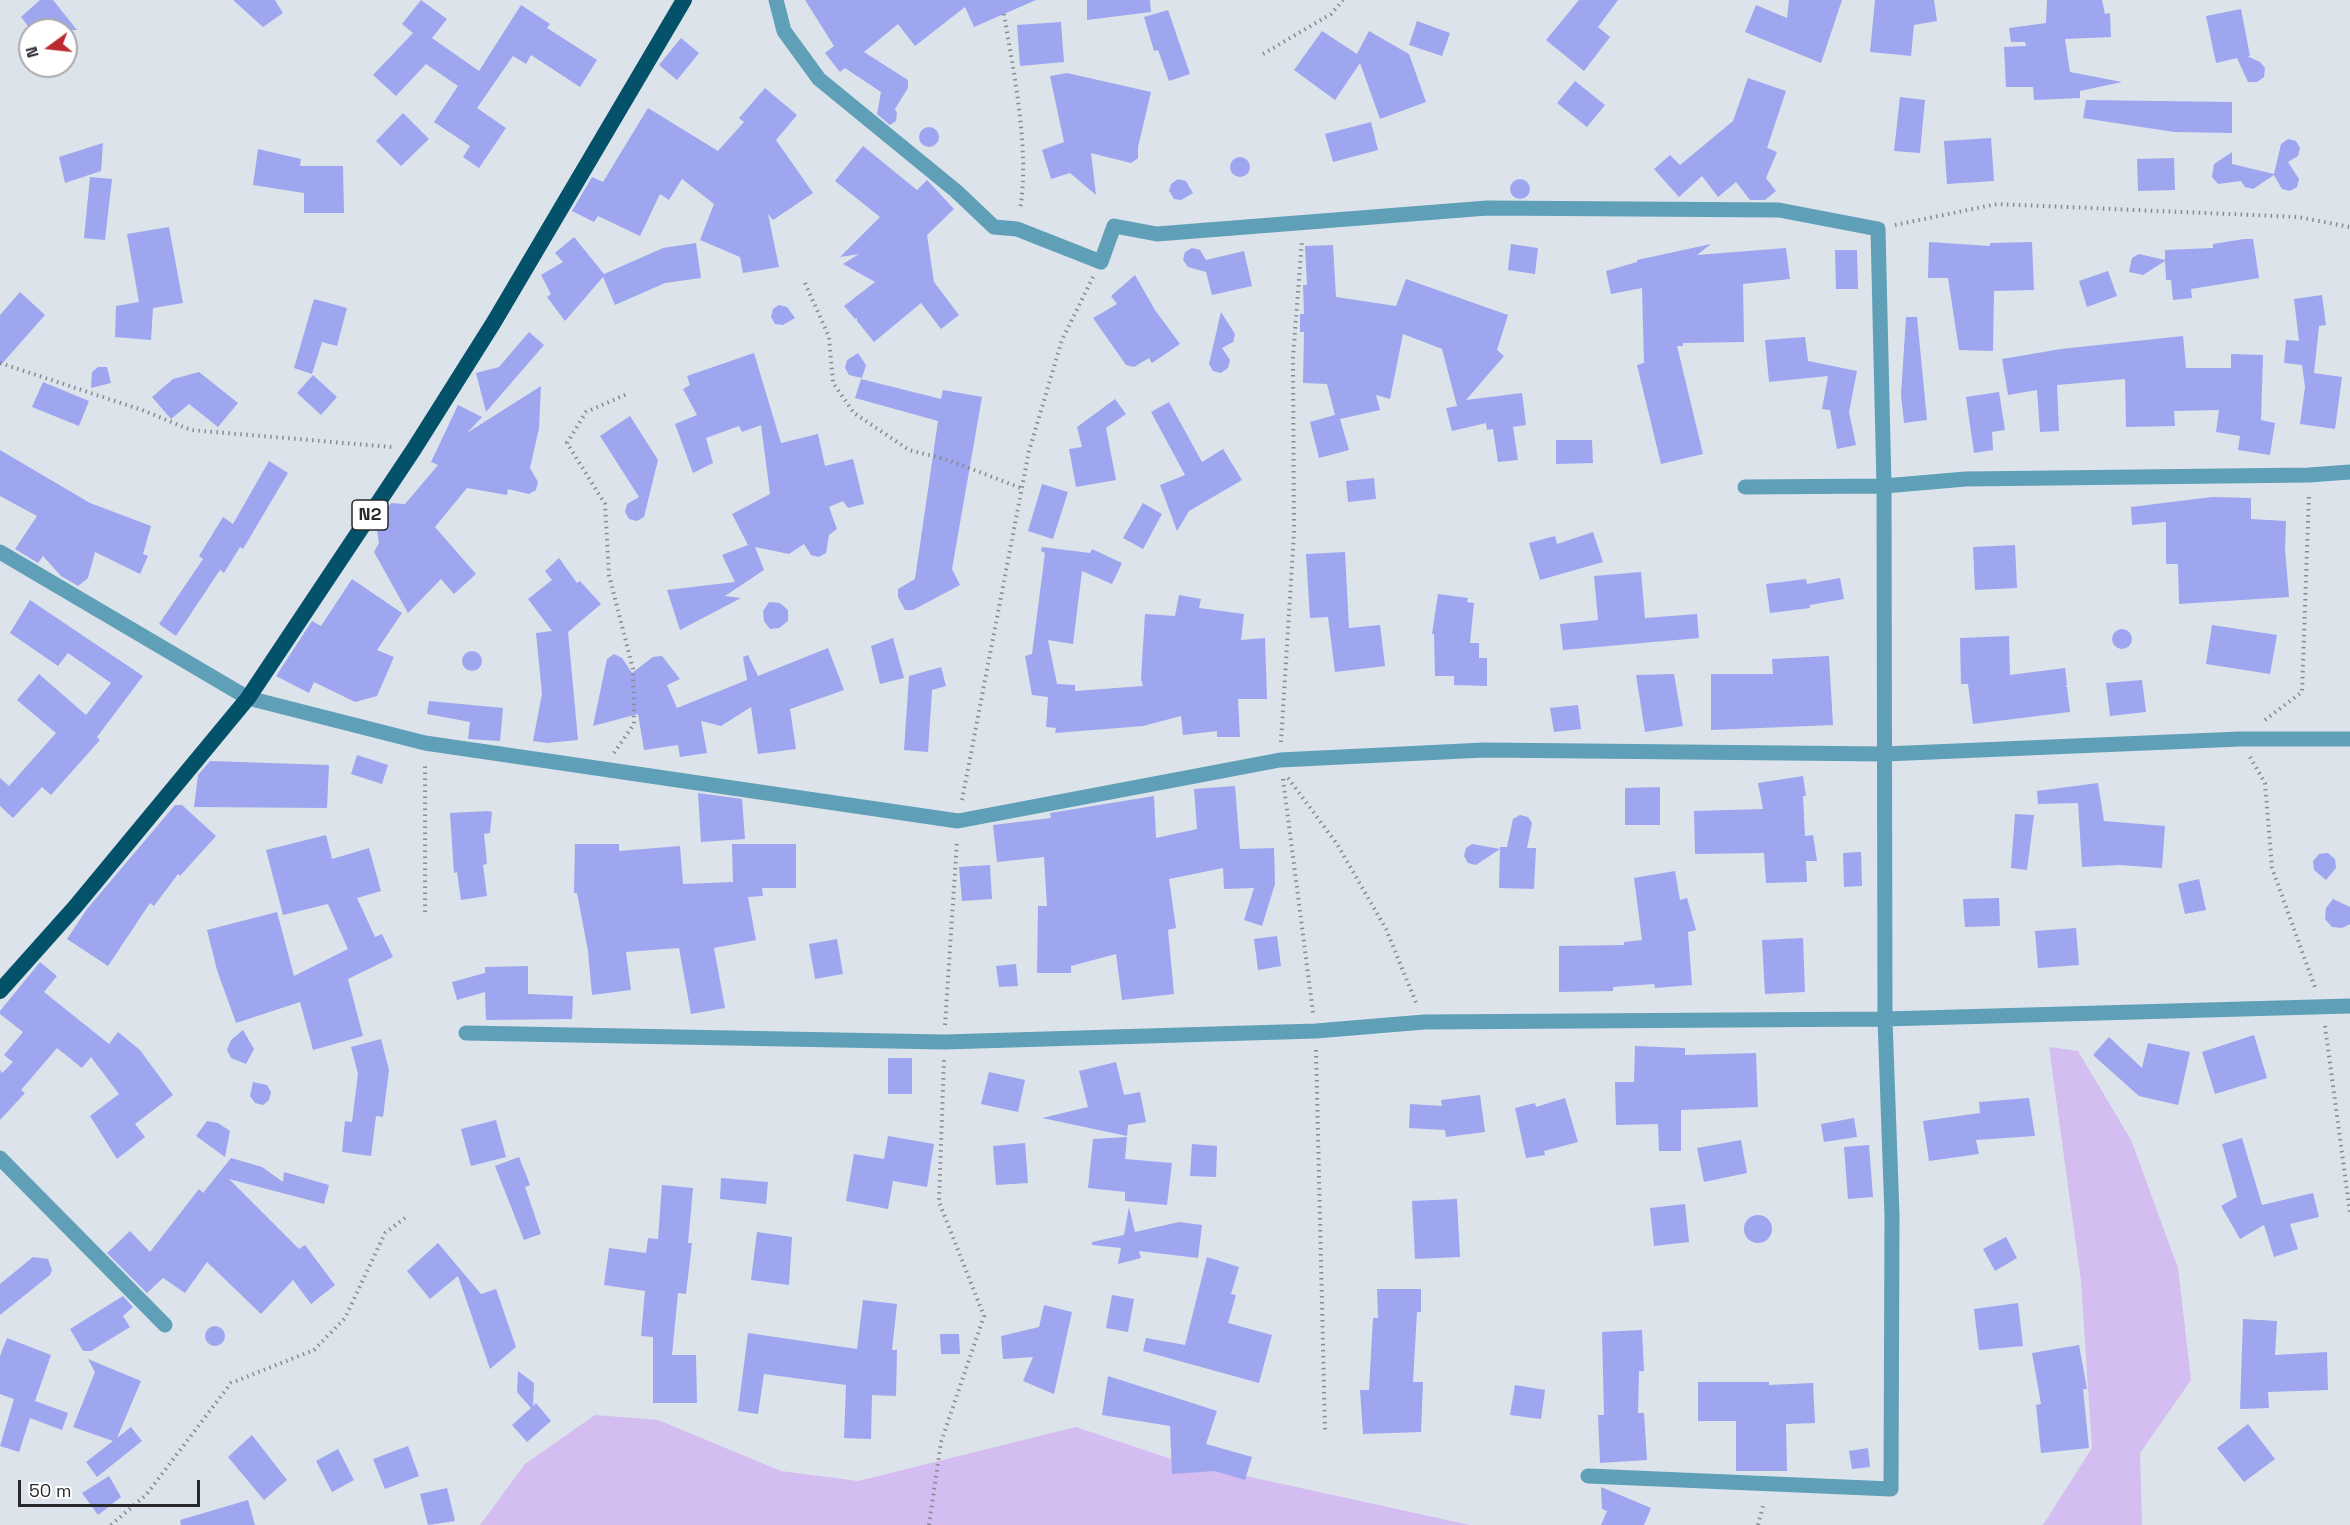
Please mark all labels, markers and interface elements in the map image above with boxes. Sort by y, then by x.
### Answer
north arrow [18,18,78,78]
text: N [21,44,44,60]
road number: N2 [352,500,388,530]
scale bar [21,1468,202,1506]
text: 50 m [29,1479,71,1502]

